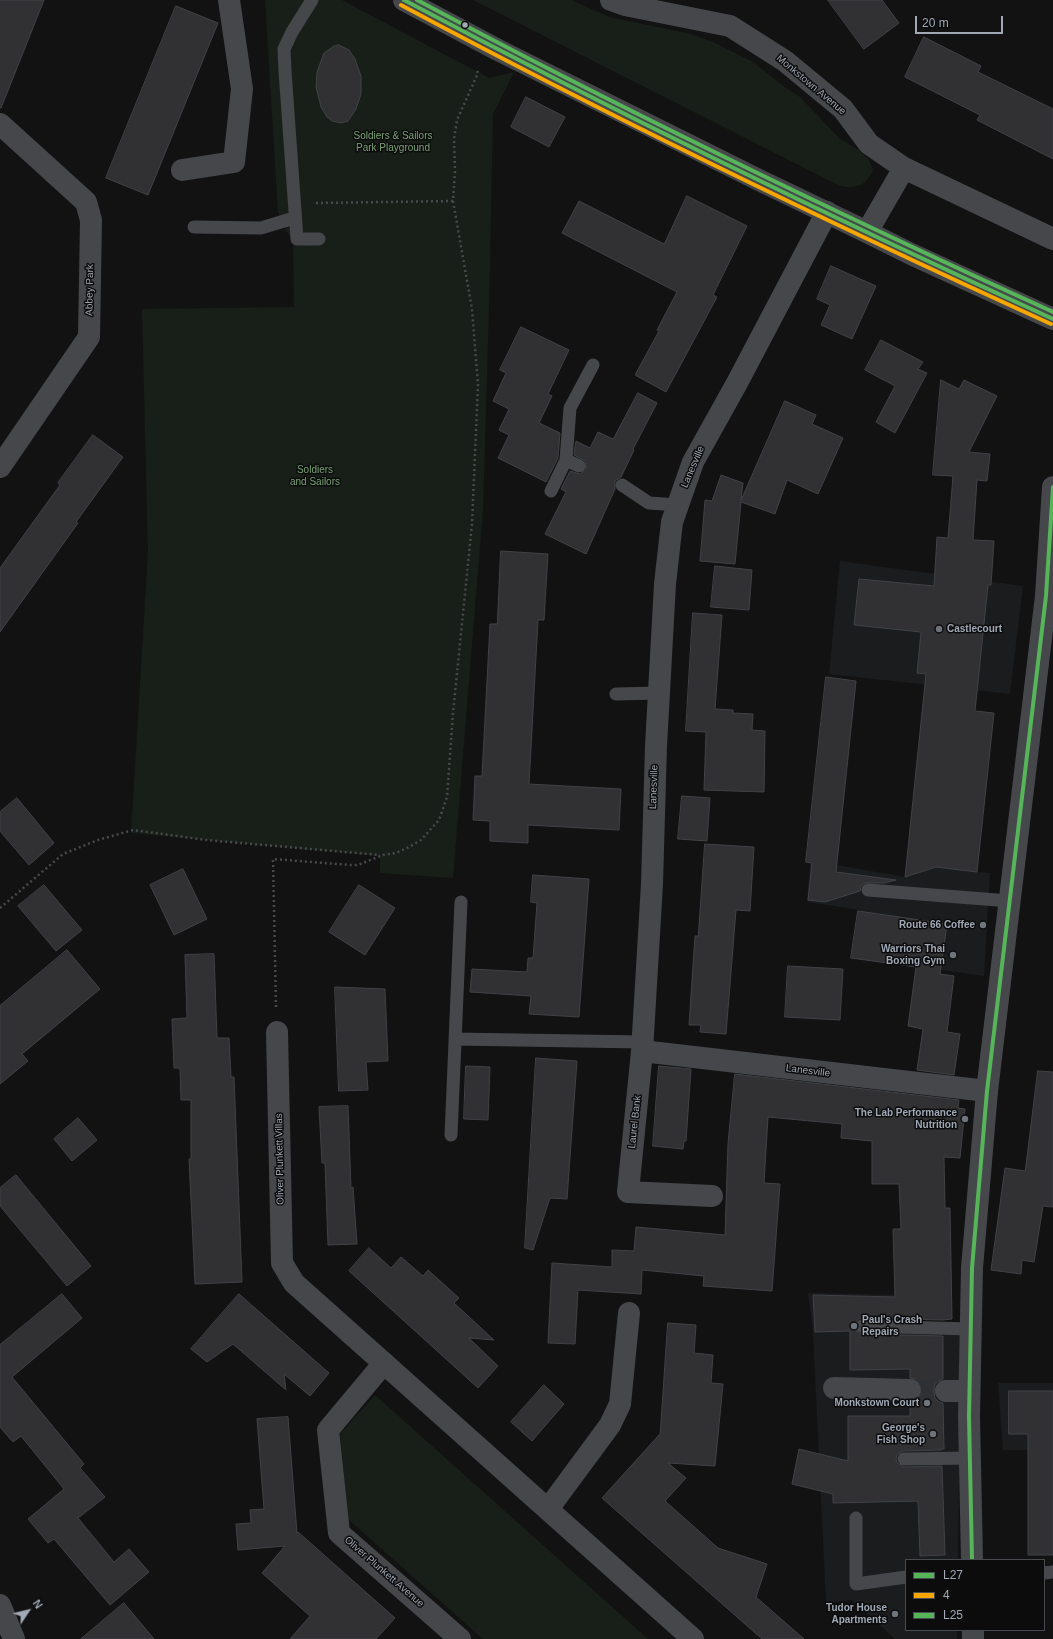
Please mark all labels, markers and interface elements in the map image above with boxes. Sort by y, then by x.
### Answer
scale bar [917,8,1005,34]
text: 20 m [922,16,949,30]
unlabelled marker [460,20,470,30]
street label: Monkstown Avenue [774,52,848,118]
park label: Soldiers & Sailors Park Playground [354,130,432,154]
street label: Abbey Park [84,264,96,316]
street label: Lanesville [679,444,707,490]
park label: Soldiers and Sailors [290,464,340,488]
place label: Castlecourt [947,623,1002,635]
marker: Castlecourt [934,624,944,634]
street label: Lanesville [647,765,661,809]
place label: Route 66 Coffee [899,919,975,931]
marker: Route 66 Coffee [978,920,988,930]
place label: Warriors Thai Boxing Gym [881,943,945,966]
marker: Warriors Thai Boxing Gym [948,950,958,960]
street label: Lanesville [785,1062,831,1080]
street label: Laurel Bank [626,1095,644,1149]
place label: The Lab Performance Nutrition [855,1107,957,1130]
street label: Oliver Plunkett Villas [273,1113,287,1205]
marker: The Lab Performance Nutrition [960,1114,970,1124]
place label: Paul's Crash Repairs [862,1314,922,1338]
marker: Paul's Crash Repairs [849,1321,859,1331]
place label: Monkstown Court [835,1397,919,1409]
marker: Monkstown Court [922,1398,932,1408]
place label: George's Fish Shop [877,1422,925,1446]
marker: George's Fish Shop [928,1429,938,1439]
street label: Oliver Plunkett Avenue [342,1534,426,1610]
legend [905,1559,1045,1631]
text: L27 [943,1568,963,1582]
text: 4 [943,1588,950,1602]
north arrow [8,1591,48,1631]
text: N [31,1597,45,1611]
place label: Tudor House Apartments [826,1602,887,1626]
text: L25 [943,1608,963,1622]
marker: Tudor House Apartments [890,1609,900,1619]

